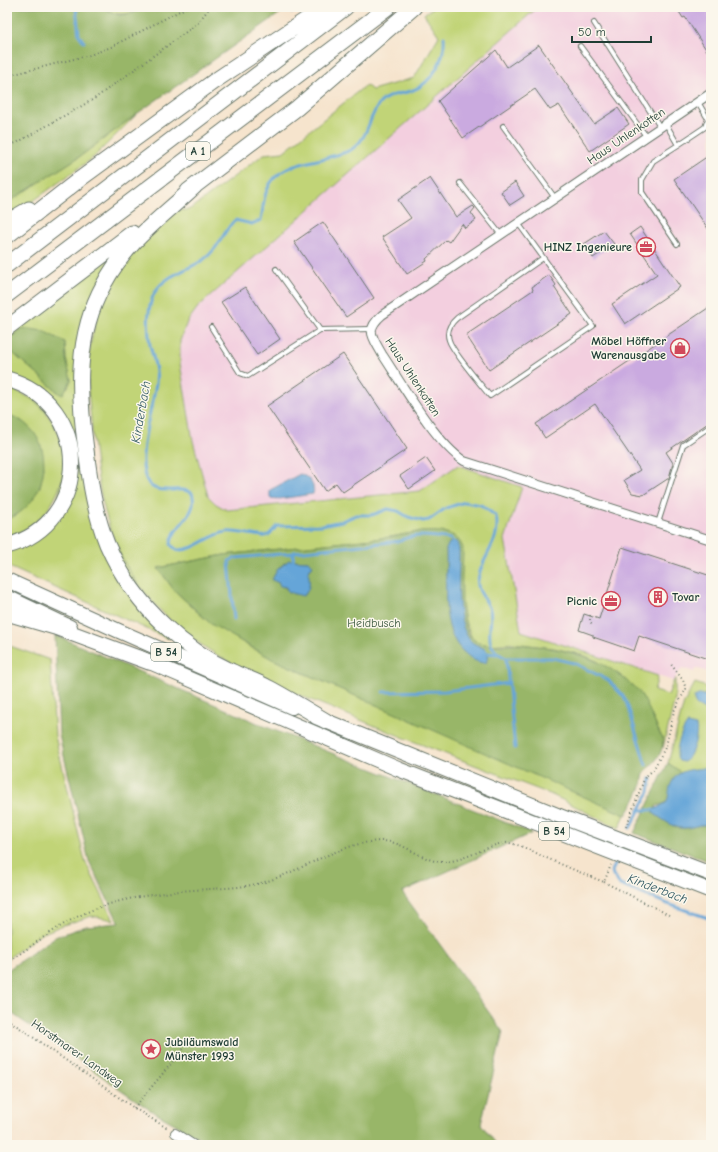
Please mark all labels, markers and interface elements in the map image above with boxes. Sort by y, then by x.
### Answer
scale bar [572,18,651,44]
text: 50 m [578,25,606,39]
street label: Haus Uhlenkotten [584,105,668,167]
road number: A 1 [186,142,210,160]
office icon: HINZ Ingenieure [635,236,657,258]
place label: HINZ Ingenieure [544,240,632,254]
place label: Möbel Höffner Warenausgabe [591,334,666,362]
street label: Haus Uhlenkotten [382,335,444,419]
shop icon: Möbel Höffner Warenausgabe [669,337,691,359]
water label: Kinderbach [128,380,153,444]
building icon: Tovar [647,586,669,608]
office icon: Picnic [600,590,622,612]
place label: Tovar [672,590,699,604]
place label: Picnic [567,594,597,608]
park label: Heidbusch [347,616,401,630]
road number: B 54 [151,643,181,661]
road number: B 54 [539,822,569,840]
water label: Kinderbach [626,870,690,907]
street label: Horstmarer Landweg [29,1016,125,1090]
place label: Jubiläumswald Münster 1993 [165,1035,239,1063]
place icon: Jubiläumswald Münster 1993 [140,1038,162,1060]

